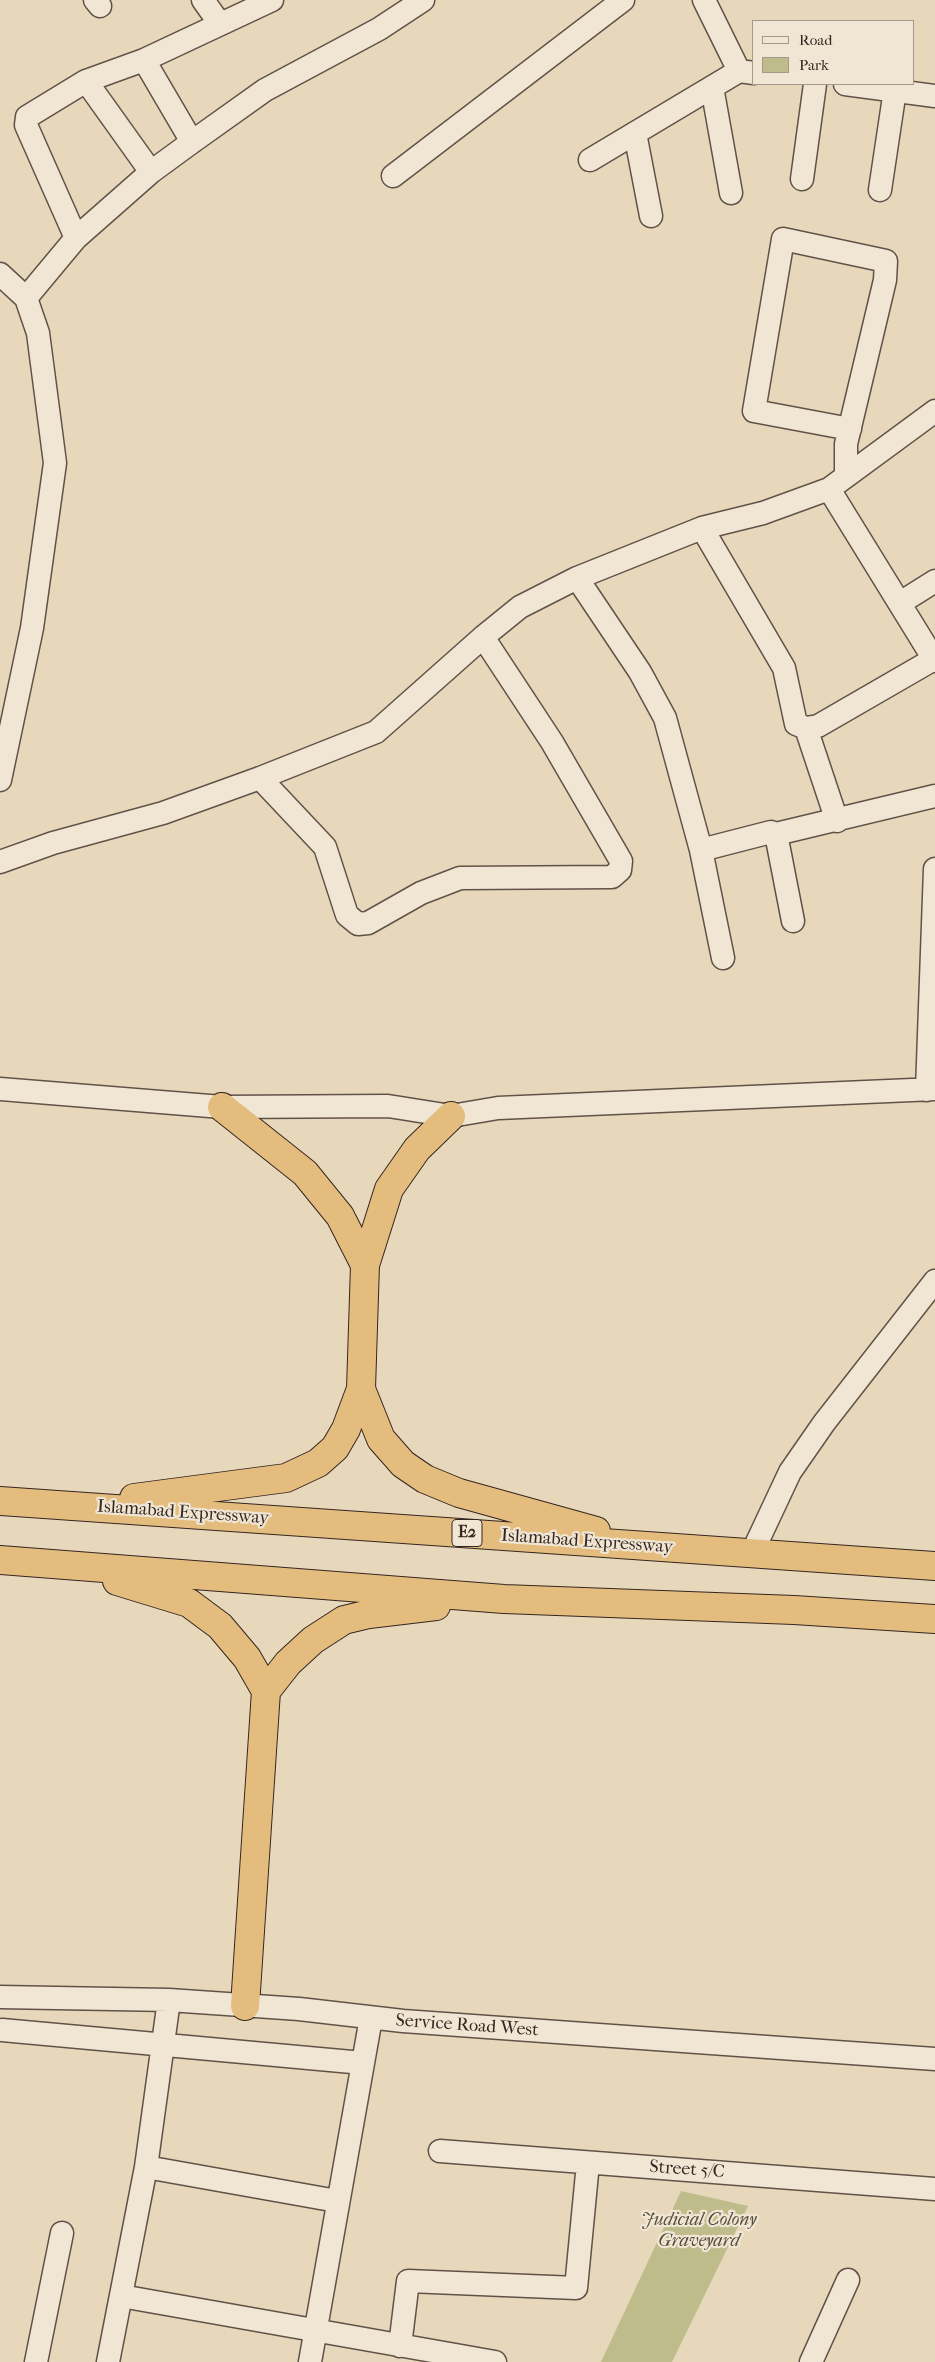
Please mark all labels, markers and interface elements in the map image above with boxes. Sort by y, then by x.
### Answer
legend [752,20,915,85]
text: Road [799,31,832,49]
text: Park [799,56,829,74]
street label: Islamabad Expressway [96,1496,270,1530]
road number: E2 [452,1520,482,1546]
street label: Islamabad Expressway [500,1525,674,1559]
street label: Service Road West [395,2010,539,2042]
street label: Street 5/C [649,2157,725,2183]
park label: Judicial Colony Graveyard [641,2210,757,2252]

